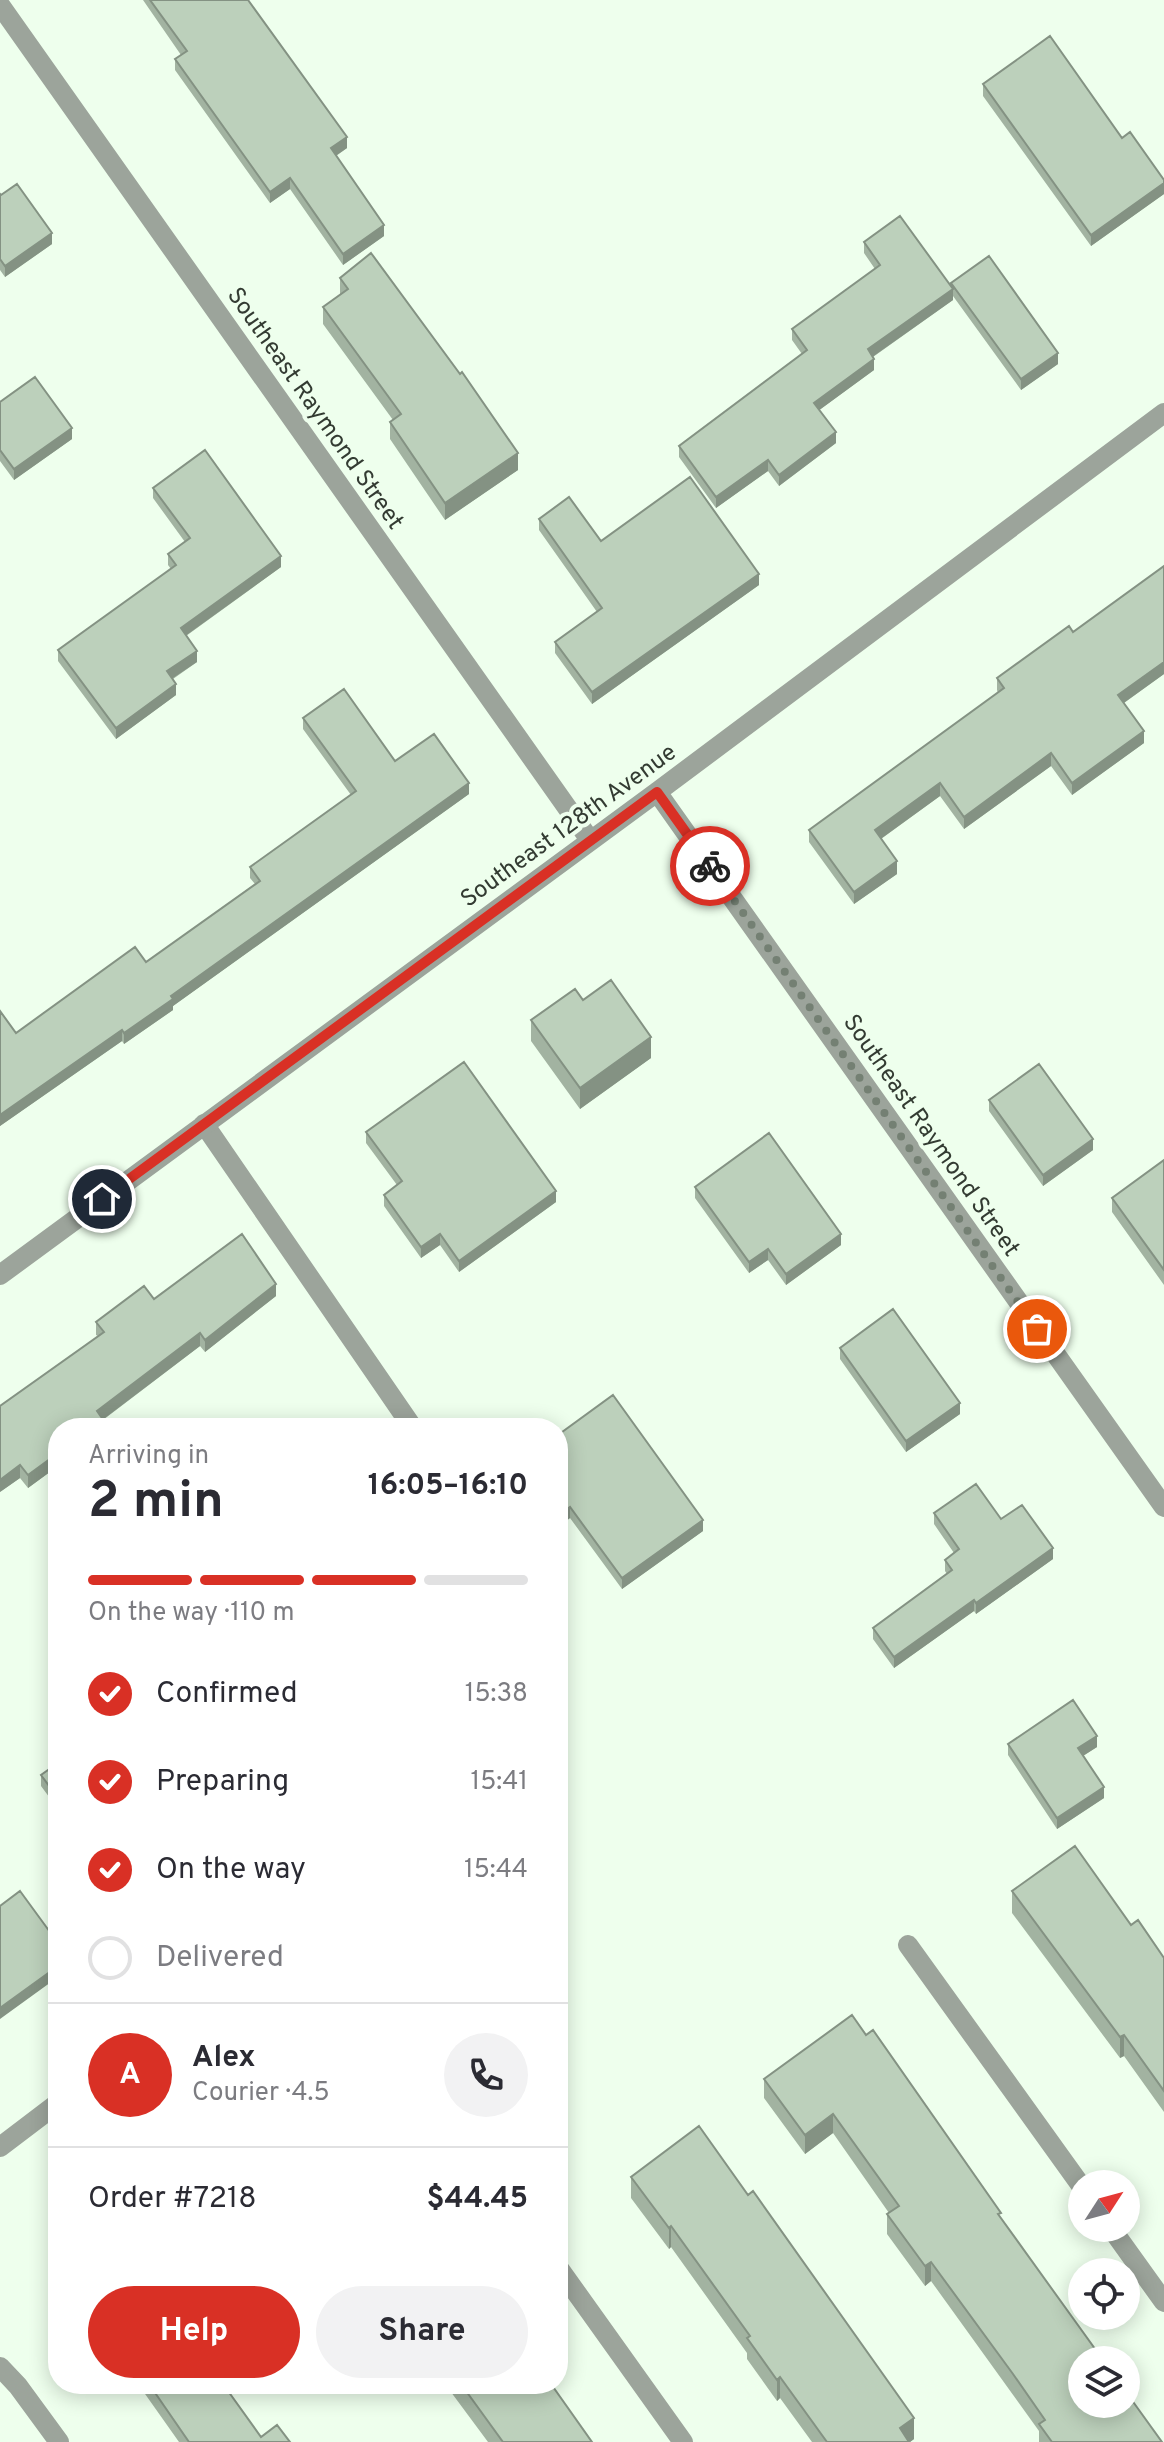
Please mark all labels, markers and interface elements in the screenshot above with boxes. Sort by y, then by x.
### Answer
street label: Southeast Raymond Street [219,282,409,536]
street label: Southeast 128th Avenue [455,738,683,915]
courier [670,826,750,906]
icon: bike [688,844,732,888]
street label: Southeast Raymond Street [835,1009,1025,1263]
pin [68,1165,136,1233]
icon: home [80,1177,124,1221]
pin [1003,1295,1071,1363]
icon: bag [1015,1307,1059,1351]
text: Arriving in [88,1440,209,1473]
text: 16:05–16:10 [368,1468,528,1505]
text: 2 min [88,1470,224,1536]
text: On the way · 110 m [88,1597,294,1630]
icon: check [88,1672,132,1716]
text: Confirmed [156,1676,298,1713]
text: 15:38 [465,1678,528,1711]
icon: check [88,1760,132,1804]
text: Preparing [156,1764,289,1801]
text: 15:41 [470,1766,528,1799]
icon: check [88,1848,132,1892]
text: On the way [156,1852,306,1889]
text: 15:44 [464,1854,528,1887]
text: Delivered [156,1940,284,1977]
button: phone [444,2033,528,2117]
text: Alex [192,2040,256,2077]
text: A [119,2057,141,2094]
text: Courier · 4.5 [192,2077,330,2110]
north arrow [1068,2170,1140,2242]
map controls [1068,2170,1140,2418]
text: Order #7218 [88,2181,257,2218]
text: $44.45 [427,2181,528,2218]
button: locate [1068,2258,1140,2330]
button: Help [88,2286,300,2378]
button: Share [316,2286,528,2378]
button: layers [1068,2346,1140,2418]

